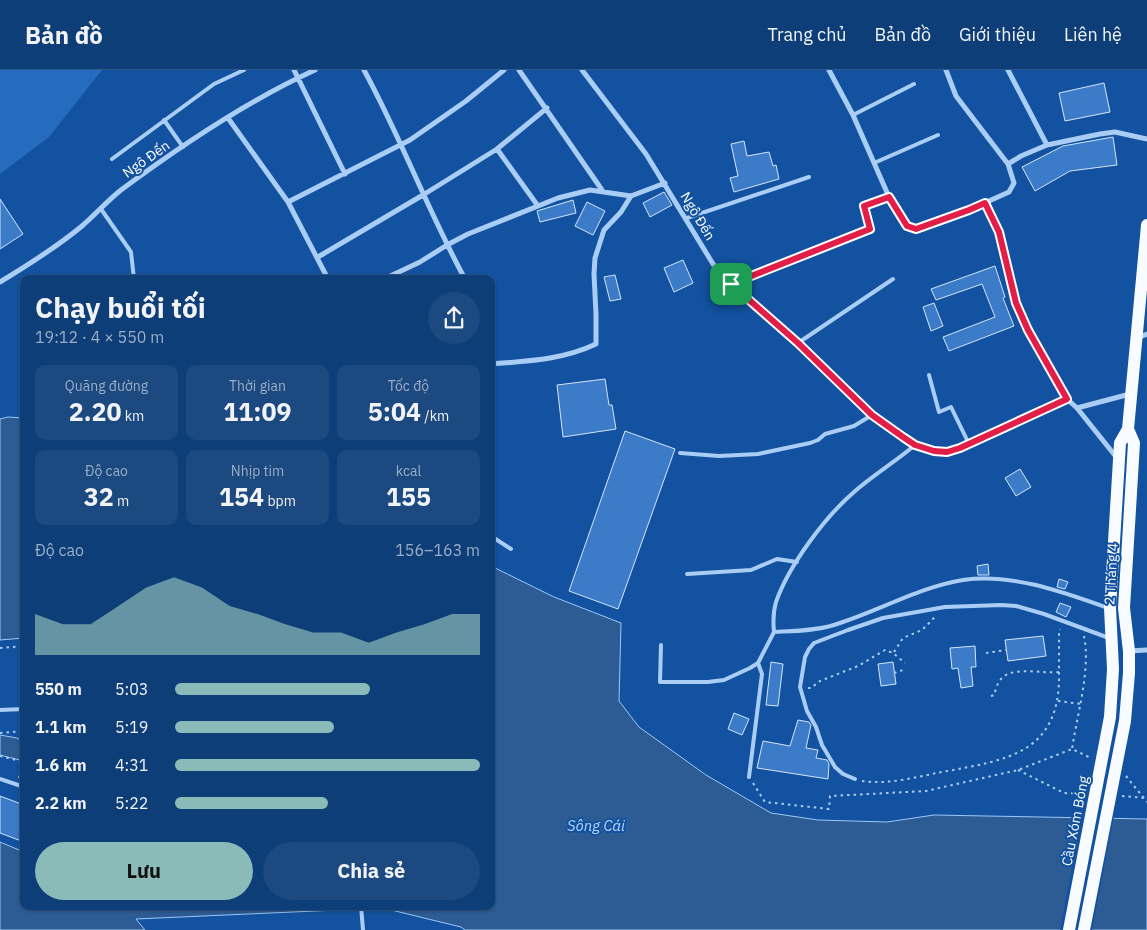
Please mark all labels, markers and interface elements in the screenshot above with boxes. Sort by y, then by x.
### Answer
text: Bản đồ [25,19,103,51]
text: Trang chủ [767,23,847,46]
text: Bản đồ [875,23,931,46]
text: Giới thiệu [959,23,1036,46]
text: Liên hệ [1064,23,1122,46]
street label: Ngô Đến [119,136,173,182]
street label: Ngô Đến [677,188,719,244]
pin [710,263,752,305]
icon: arrive [717,270,745,298]
text: Chạy buổi tối [35,289,206,326]
button: share [428,292,480,344]
text: 19:12 · 4 × 550 m [35,327,164,347]
text: Quãng đường [65,377,148,395]
text: Thời gian [229,377,286,395]
text: Tốc độ [388,377,429,395]
text: 2.20 [69,395,121,428]
text: 11:09 [223,395,292,428]
text: 5:04 [368,395,421,428]
text: km [121,407,144,425]
text: /km [421,407,449,425]
text: Độ cao [85,462,128,480]
text: Nhịp tim [231,462,284,480]
text: kcal [396,462,421,480]
text: 32 [84,480,114,513]
text: 154 [219,480,264,513]
text: 155 [386,480,431,513]
text: m [114,492,129,510]
text: bpm [264,492,296,510]
text: Độ cao [35,540,84,560]
text: 156–163 m [395,540,480,560]
street label: 2 Tháng 4 [1100,542,1122,606]
text: 550 m [35,679,82,699]
text: 5:03 [115,679,148,699]
text: 1.1 km [35,717,86,737]
text: 5:19 [115,717,148,737]
text: 1.6 km [35,755,86,775]
text: 4:31 [115,755,148,775]
street label: Cầu Xóm Bóng [1057,774,1093,868]
text: 2.2 km [35,793,86,813]
text: 5:22 [115,793,148,813]
water label: Sông Cái [567,816,625,835]
button: Lưu [35,842,253,900]
button: Chia sẻ [263,842,480,900]

